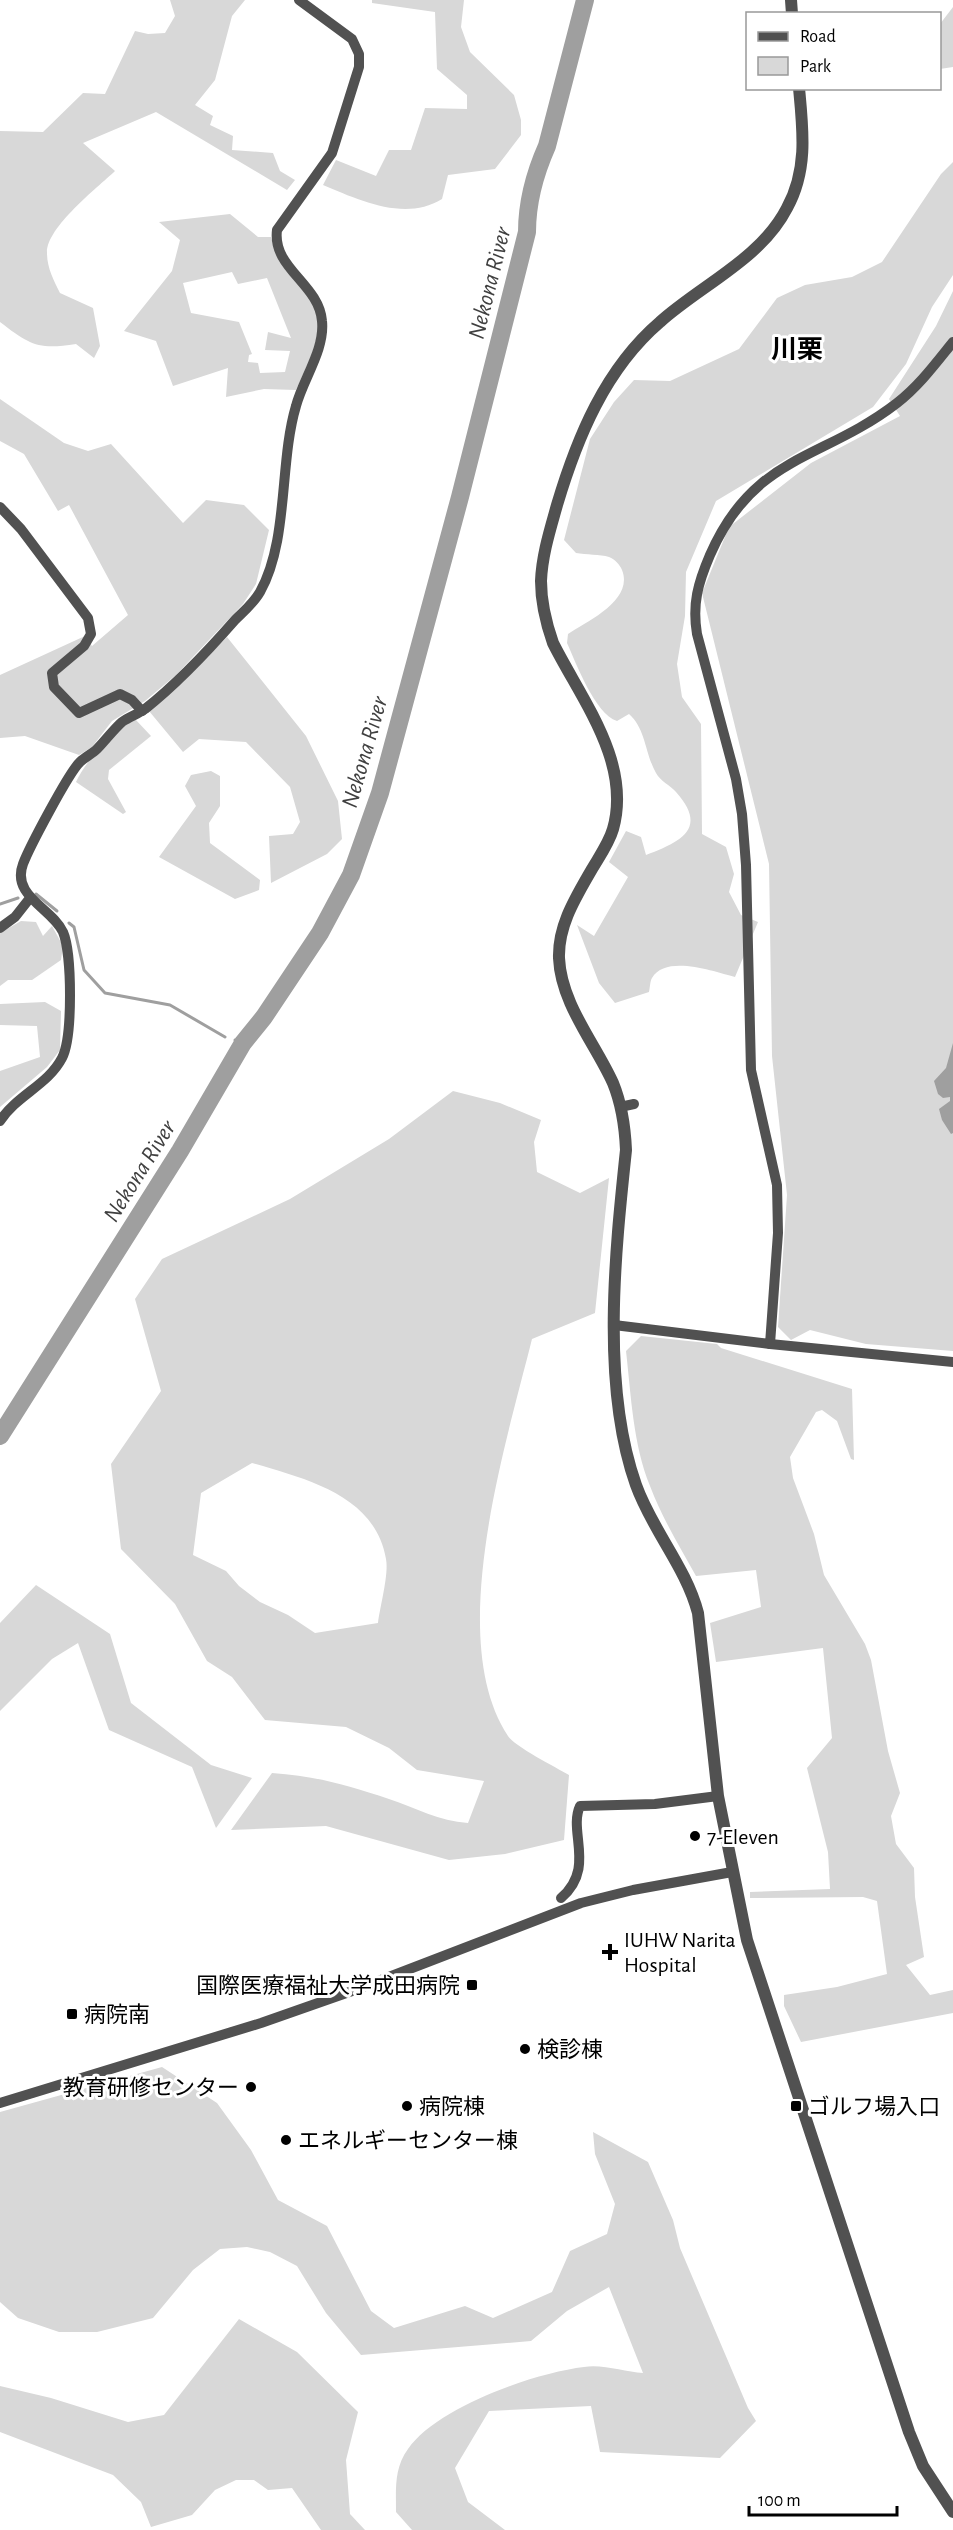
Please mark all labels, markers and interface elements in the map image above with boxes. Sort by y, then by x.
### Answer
legend [746,12,941,90]
text: Road [800,28,836,46]
text: Park [800,58,832,76]
water label: Nekona River [464,224,516,342]
district label: 川栗 [771,336,823,363]
water label: Nekona River [338,693,393,811]
water label: Nekona River [99,1116,181,1226]
place label: 7-Eleven [707,1826,779,1848]
marker: 7-Eleven [688,1829,702,1843]
place label: IUHW Narita Hospital [624,1929,736,1976]
marker: IUHW Narita Hospital [601,1943,619,1961]
place label: 国際医療福祉大学成田病院 [196,1974,460,1997]
marker: 国際医療福祉大学成田病院 [465,1978,479,1992]
place label: 病院南 [84,2003,150,2026]
marker: 病院南 [65,2007,79,2021]
place label: 検診棟 [537,2038,603,2061]
marker: 検診棟 [518,2042,532,2056]
place label: 教育研修センター [63,2076,239,2099]
marker: 教育研修センター [244,2080,258,2094]
place label: 病院棟 [419,2095,485,2118]
place label: ゴルフ場入口 [808,2095,940,2118]
marker: 病院棟 [400,2099,414,2113]
marker: ゴルフ場入口 [789,2099,803,2113]
place label: エネルギーセンター棟 [298,2129,518,2152]
marker: エネルギーセンター棟 [279,2133,293,2147]
scale bar [749,2479,898,2517]
text: 100 m [758,2492,801,2510]

